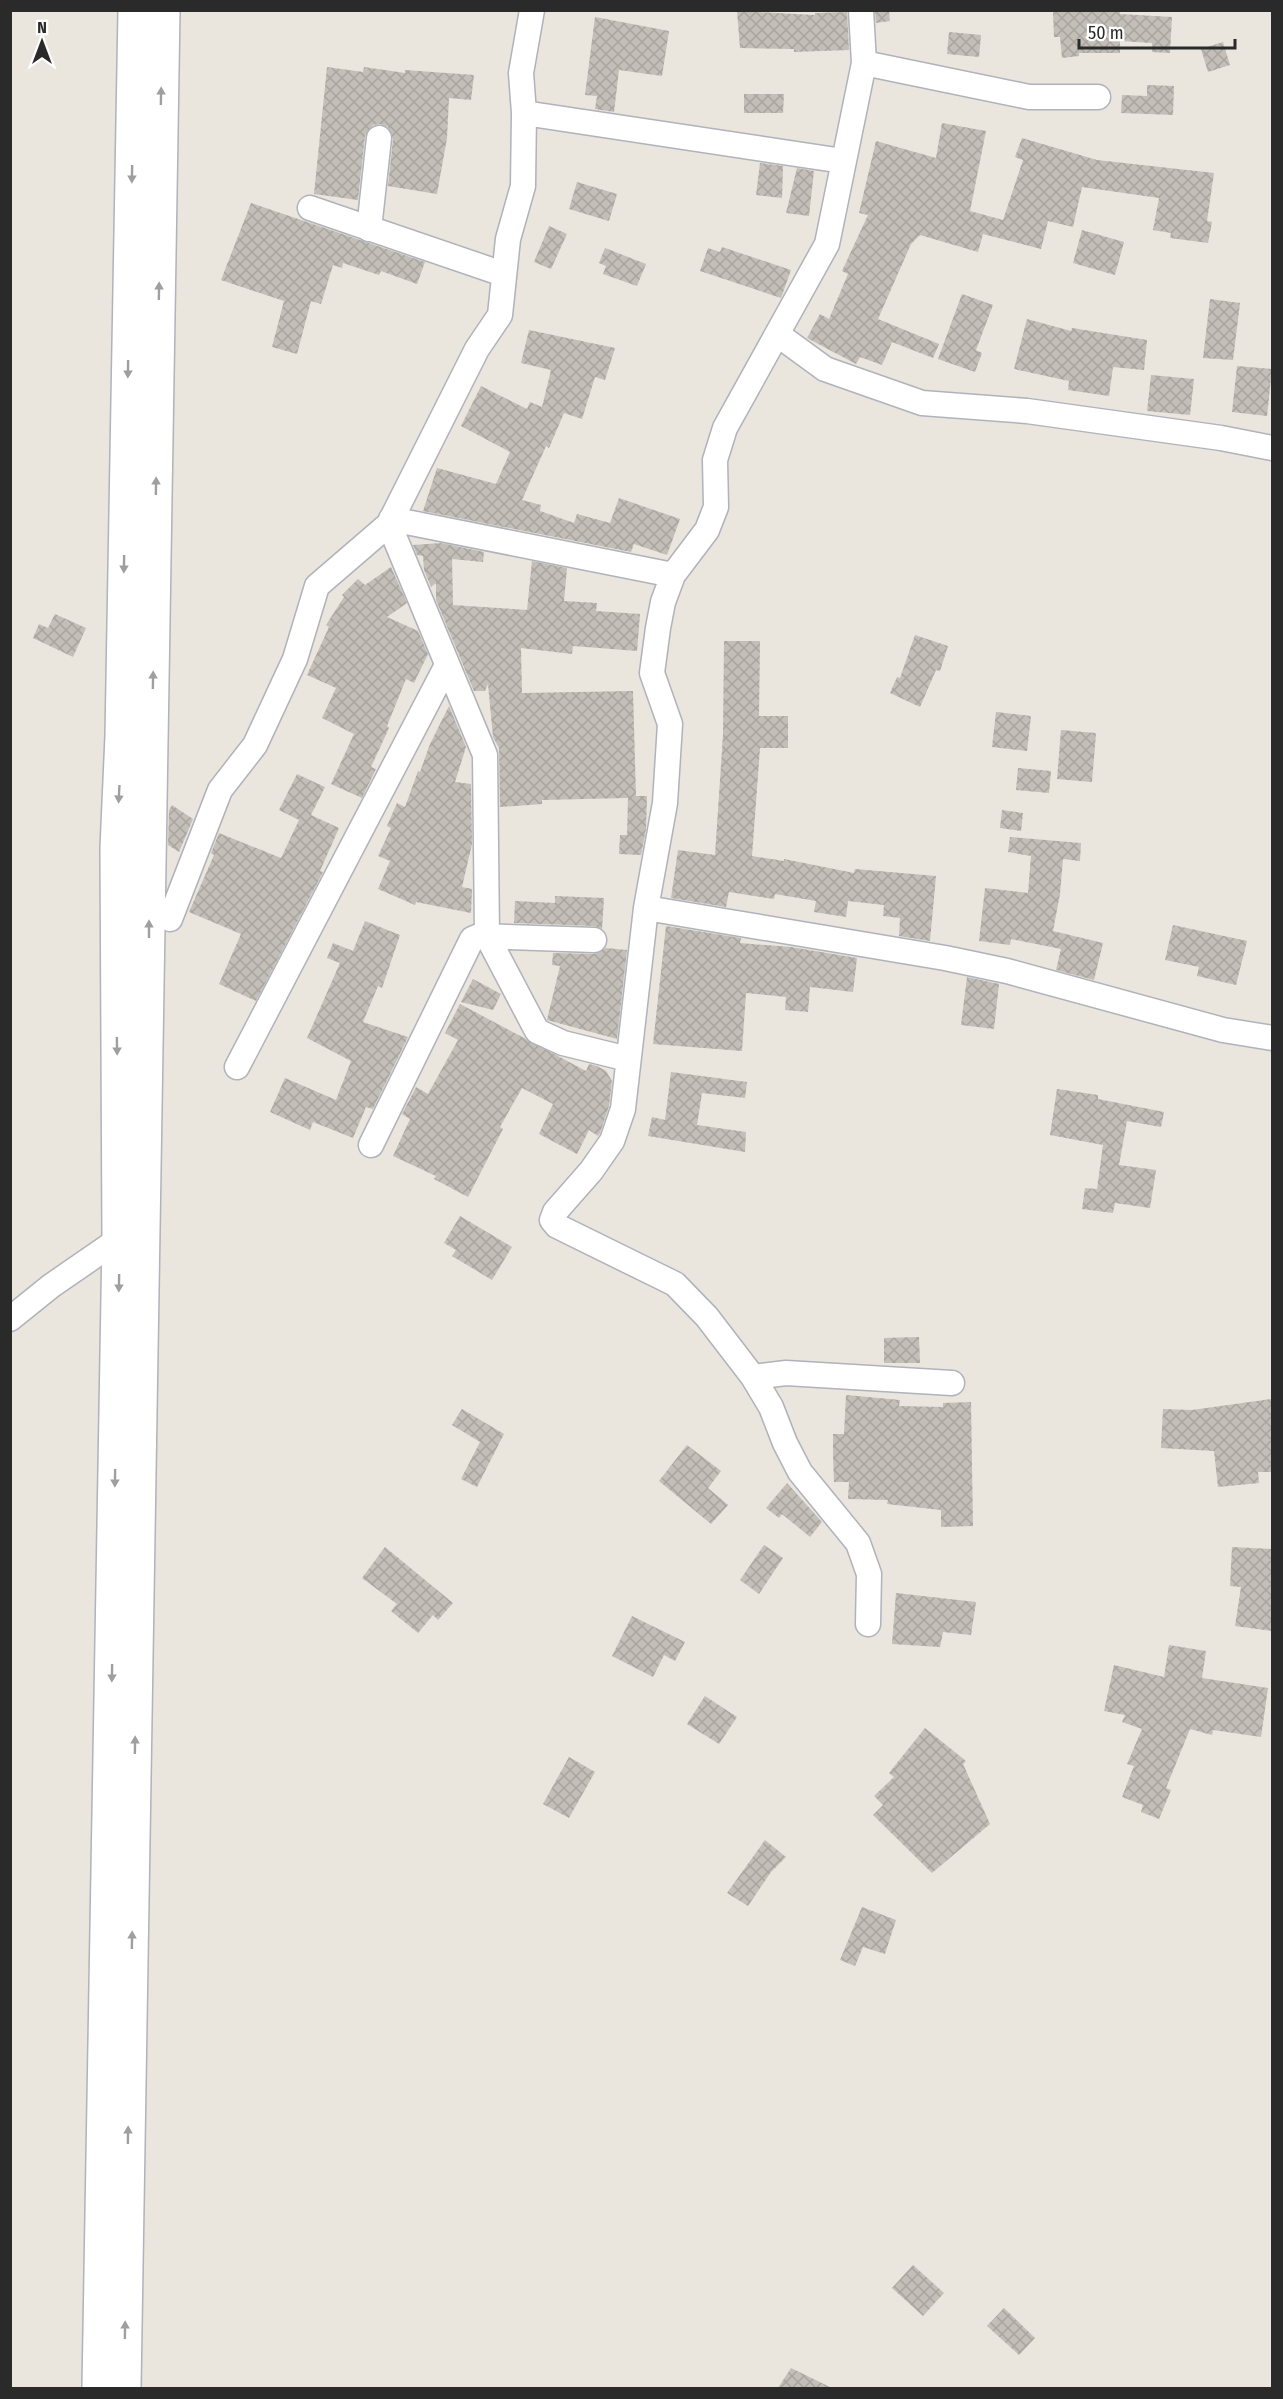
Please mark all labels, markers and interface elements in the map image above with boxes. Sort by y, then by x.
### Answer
north arrow [12,12,72,72]
scale bar [1079,12,1235,50]
text: N [37,18,47,37]
text: 50 m [1088,22,1124,44]
one-way arrow [157,86,166,105]
one-way arrow [127,164,137,183]
one-way arrow [154,281,164,300]
one-way arrow [123,359,133,378]
one-way arrow [151,476,161,495]
one-way arrow [119,554,129,573]
one-way arrow [149,671,158,690]
one-way arrow [115,785,124,804]
one-way arrow [144,920,154,939]
one-way arrow [112,1037,122,1056]
one-way arrow [114,1274,123,1293]
one-way arrow [110,1469,120,1488]
one-way arrow [107,1664,117,1683]
one-way arrow [130,1736,140,1755]
one-way arrow [127,1931,137,1950]
one-way arrow [124,2126,133,2145]
one-way arrow [120,2321,130,2340]

